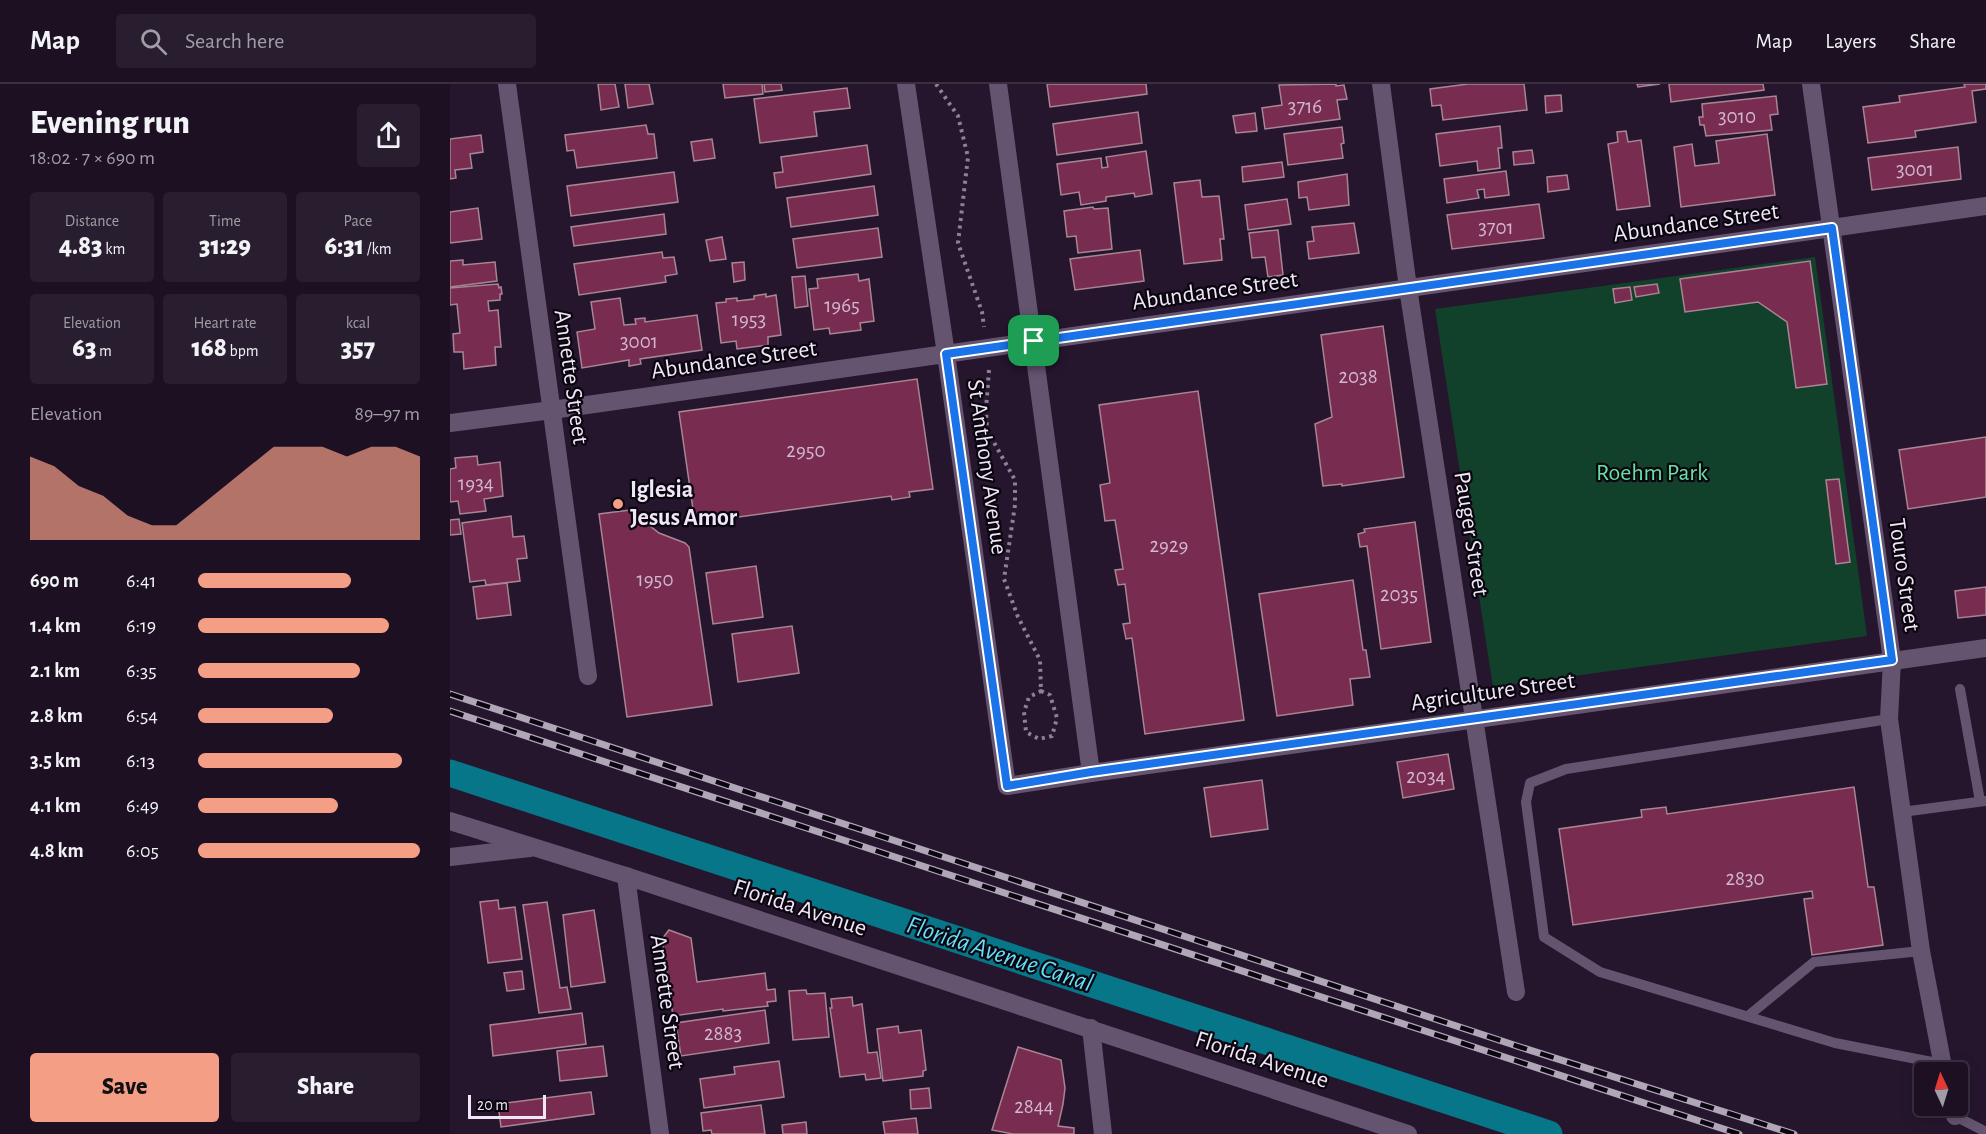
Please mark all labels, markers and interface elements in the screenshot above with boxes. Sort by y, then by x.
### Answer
search box [116,14,536,68]
icon: search [137,25,170,58]
text: Map [30,27,80,55]
text: Search here [185,30,284,52]
text: Map [1756,31,1792,52]
text: Layers [1825,31,1876,52]
text: Share [1909,31,1956,52]
house number: 3716 [1288,96,1322,117]
button: share [357,104,420,167]
house number: 3010 [1718,106,1756,127]
text: Evening run [30,107,190,140]
text: 18:02 · 7 × 690 m [30,148,155,168]
house number: 3001 [1896,159,1934,180]
street label: Abundance Street [1612,199,1781,247]
text: Distance [65,213,119,229]
text: Time [209,213,241,229]
text: Pace [344,213,372,229]
house number: 3701 [1478,217,1514,238]
text: 4.83 [59,233,103,259]
text: 31:29 [199,233,251,259]
text: 6:31 [325,233,364,259]
text: km [103,241,125,257]
text: /km [364,241,391,257]
street label: Abundance Street [1131,267,1300,315]
house number: 1965 [824,295,860,316]
street label: Annette Street [550,308,592,446]
house number: 1953 [732,309,766,330]
text: Elevation [63,315,121,331]
text: Heart rate [194,315,256,331]
text: kcal [346,315,370,331]
pin [1008,315,1059,366]
icon: arrive [1017,324,1050,357]
house number: 3001 [620,331,658,352]
text: 63 [72,335,96,361]
text: 168 [192,335,227,361]
text: 357 [341,335,375,361]
street label: Abundance Street [650,336,819,384]
text: m [96,343,112,359]
text: bpm [227,343,259,359]
house number: 2038 [1338,366,1378,387]
street label: St Anthony Avenue [963,378,1011,556]
text: Elevation [30,404,102,424]
text: 89–97 m [355,404,420,424]
house number: 2950 [786,440,826,461]
park label: Roehm Park [1596,461,1708,485]
street label: Pauger Street [1449,470,1493,599]
house number: 1934 [458,473,494,494]
place label: Iglesia Jesus Amor [630,478,738,530]
marker: Iglesia Jesus Amor [611,497,625,511]
street label: Touro Street [1884,517,1924,633]
house number: 2929 [1150,535,1188,556]
house number: 1950 [637,569,673,590]
text: 690 m [30,571,79,591]
text: 6:41 [126,571,156,591]
house number: 2035 [1380,584,1418,605]
text: 1.4 km [30,616,81,636]
text: 6:19 [126,616,156,636]
text: 2.1 km [30,661,80,681]
text: 6:35 [126,661,157,681]
street label: Agriculture Street [1409,669,1577,715]
text: 2.8 km [30,706,83,726]
text: 6:54 [126,706,158,726]
text: 3.5 km [30,751,81,771]
text: 6:13 [126,751,155,771]
house number: 2034 [1406,766,1446,787]
text: 4.1 km [30,796,81,816]
text: 6:49 [126,796,159,816]
text: 4.8 km [30,841,84,861]
text: 6:05 [126,841,159,861]
house number: 2830 [1725,868,1765,889]
street label: Florida Avenue [730,875,870,941]
water label: Florida Avenue Canal [904,912,1096,996]
street label: Annette Street [646,933,688,1071]
house number: 2883 [704,1023,742,1044]
street label: Florida Avenue [1192,1027,1332,1093]
button: Save [30,1053,219,1122]
button: Share [231,1053,420,1122]
north arrow [1914,1062,1968,1116]
map controls [1914,1062,1968,1116]
scale bar [468,1092,546,1120]
house number: 2844 [1014,1096,1054,1117]
text: 20 m [477,1097,508,1113]

